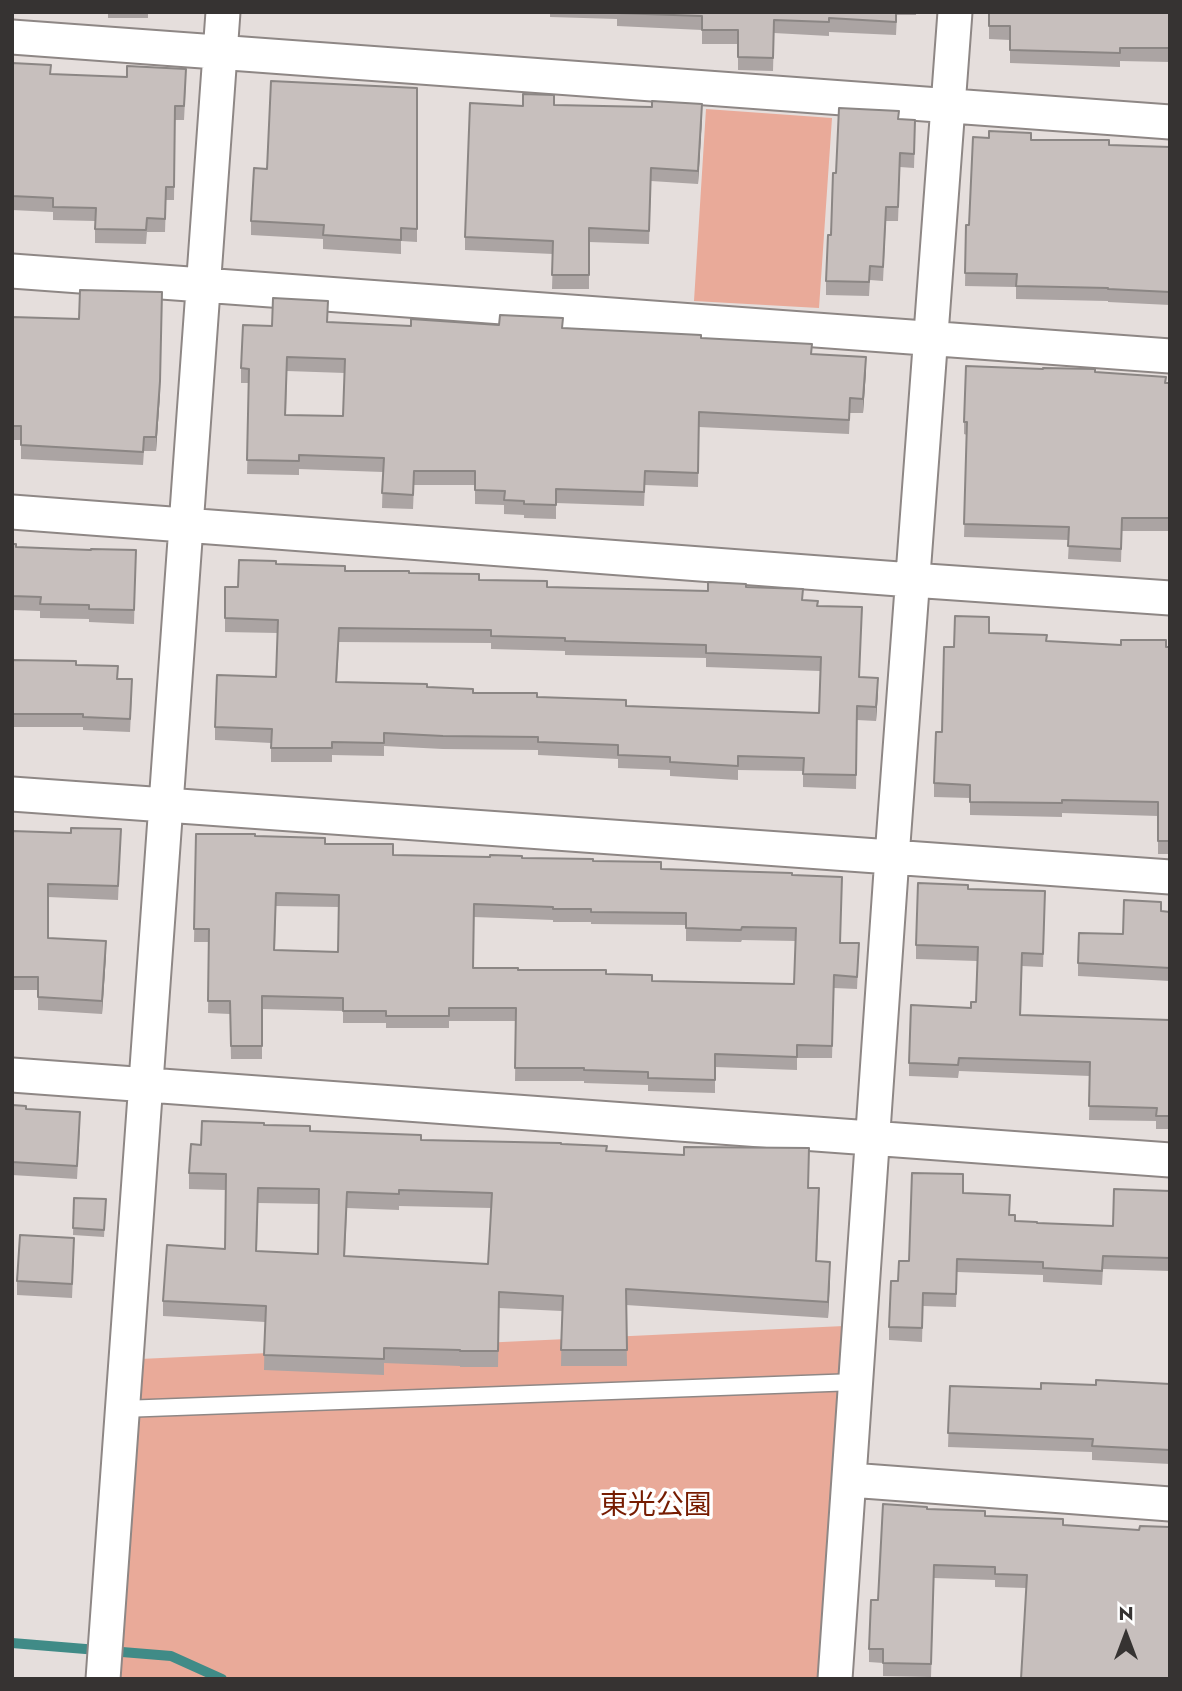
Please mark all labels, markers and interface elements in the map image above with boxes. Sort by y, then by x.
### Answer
park label: 東光公園 [600,1490,712,1524]
north arrow [1091,1600,1161,1670]
text: N [1118,1600,1134,1627]

